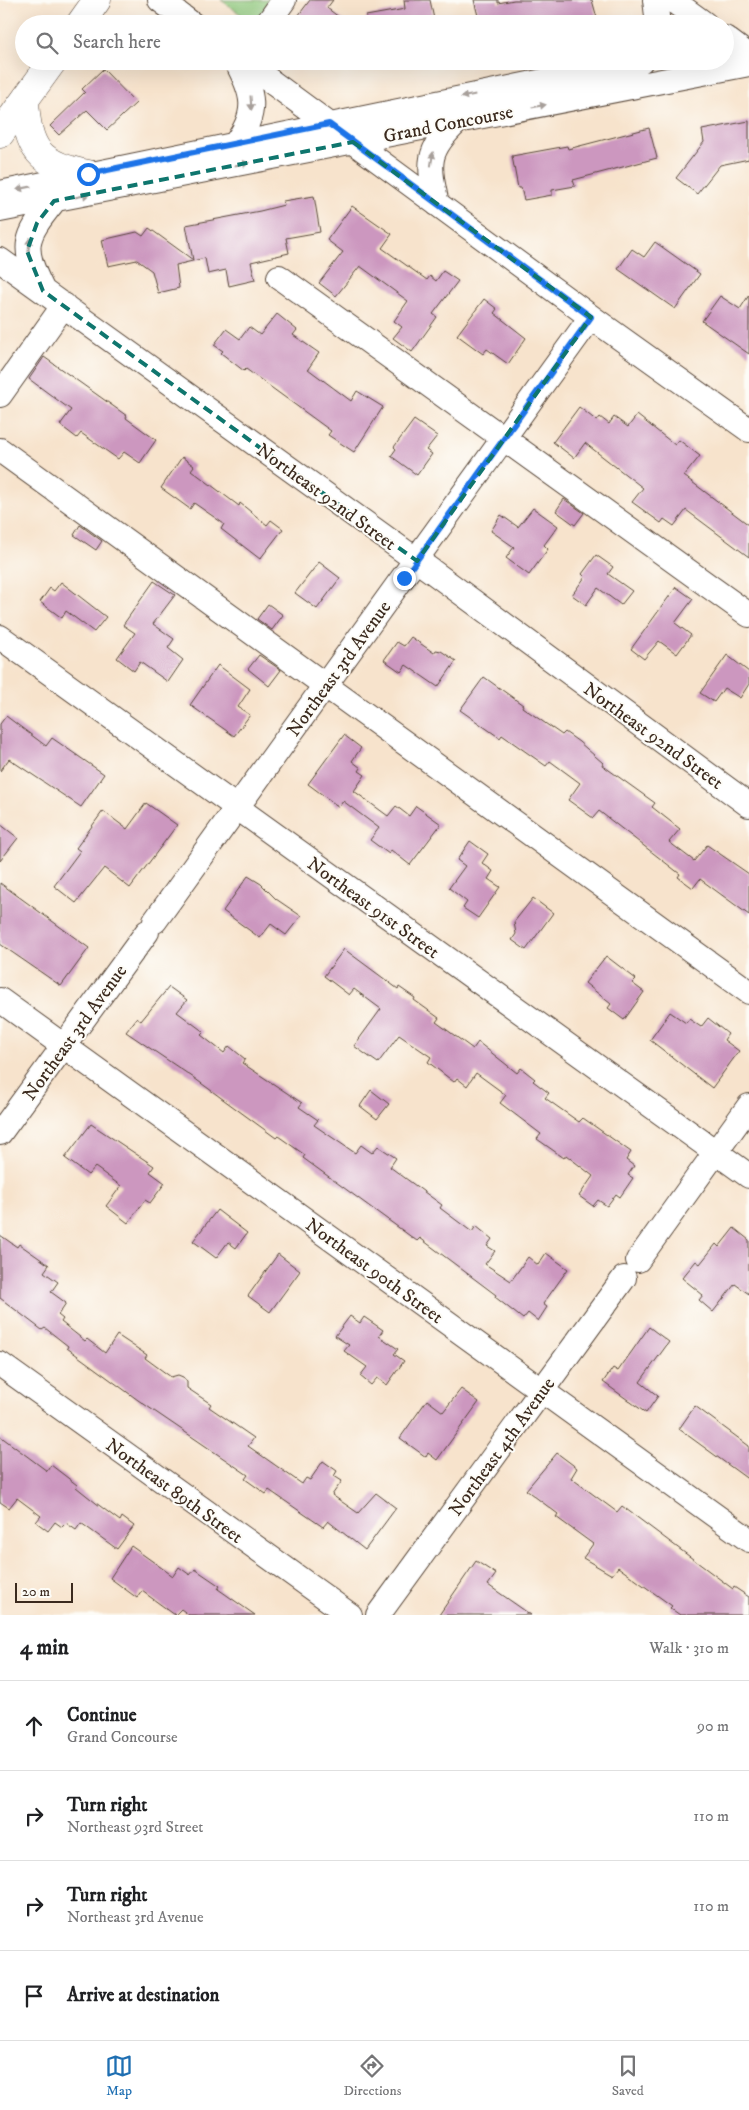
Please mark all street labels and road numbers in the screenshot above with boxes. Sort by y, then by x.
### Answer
street label: Grand Concourse [382,101,515,148]
street label: Northeast 92nd Street [252,439,400,556]
street label: Northeast 3rd Avenue [282,596,396,741]
street label: Northeast 92nd Street [579,678,727,795]
street label: Northeast 91st Street [303,853,444,964]
street label: Northeast 3rd Avenue [18,960,132,1105]
street label: Northeast 90th Street [301,1214,447,1329]
street label: Northeast 4th Avenue [444,1373,560,1521]
street label: Northeast 89th Street [101,1434,247,1549]

